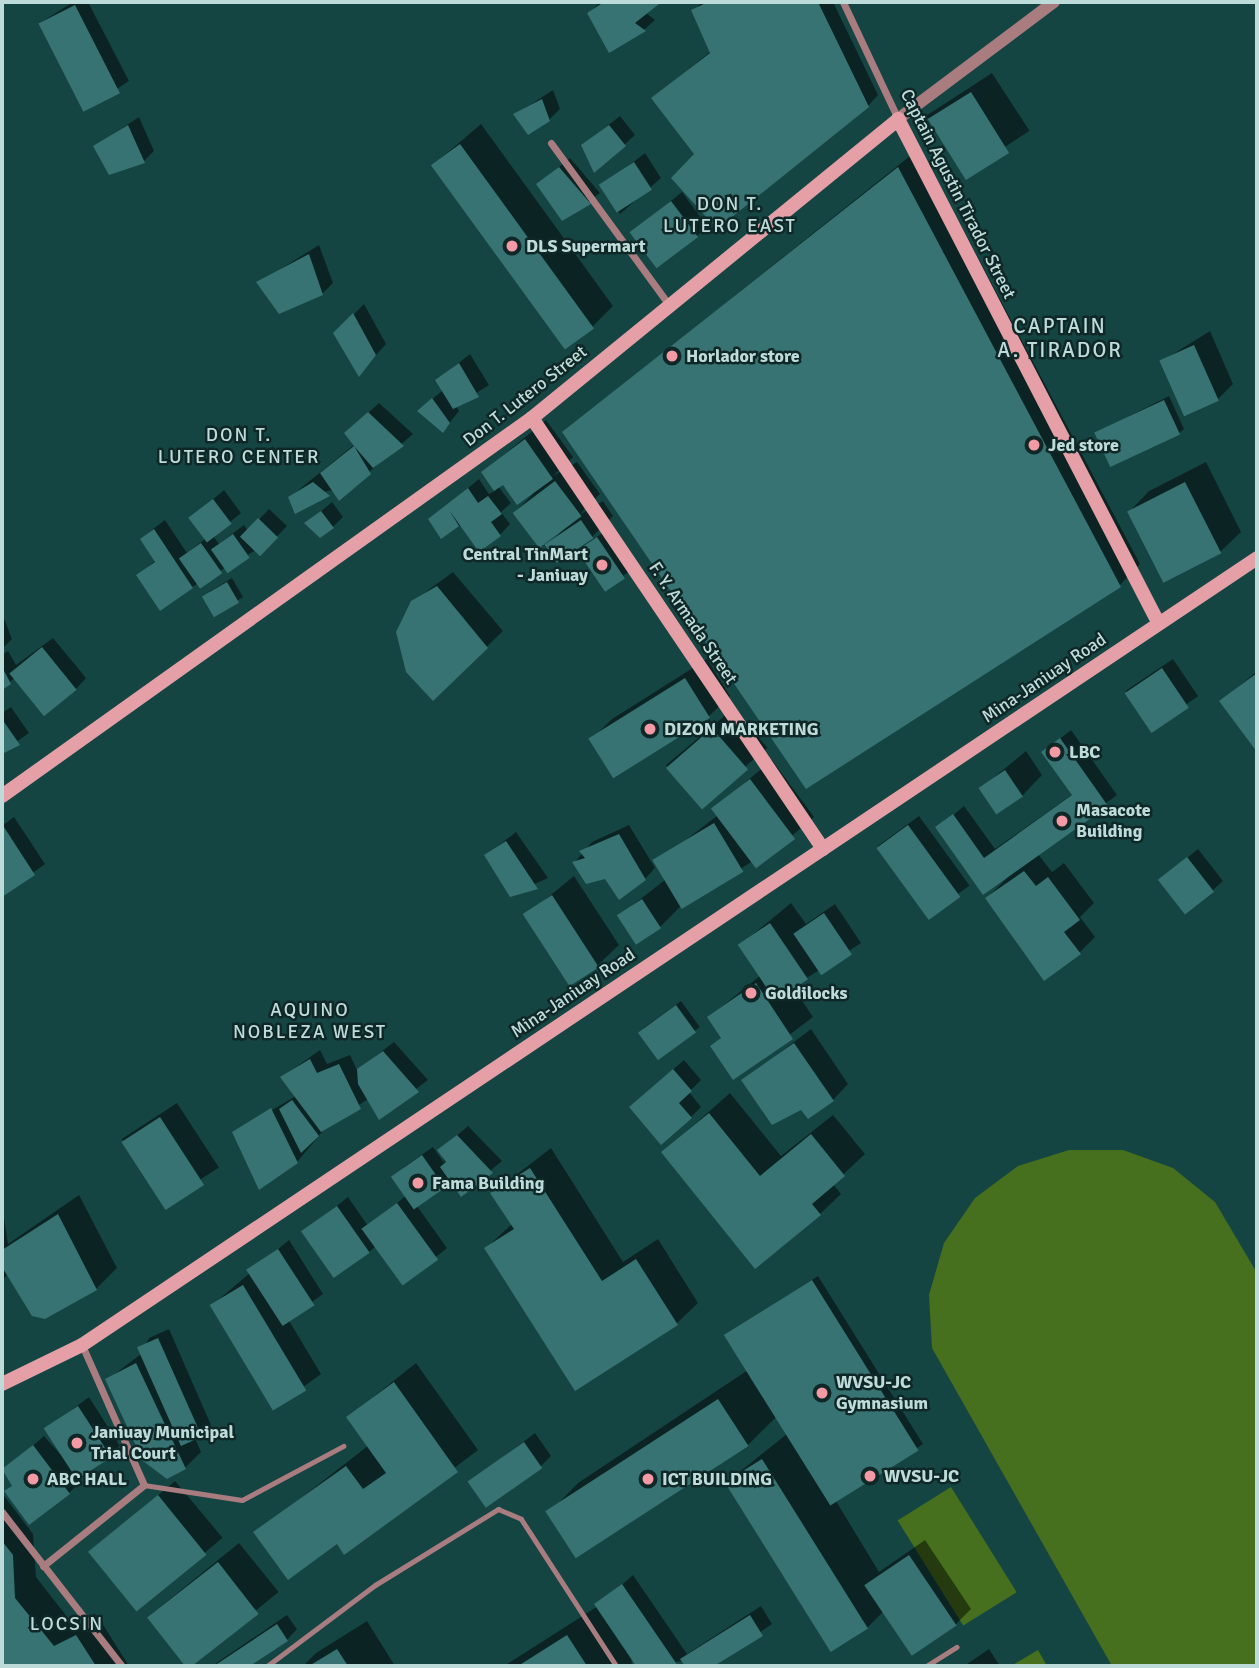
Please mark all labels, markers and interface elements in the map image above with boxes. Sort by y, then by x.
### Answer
street label: Captain Agustin Tirador Street [896,86,1020,302]
district label: DON T. LUTERO EAST [664,194,796,238]
place label: DLS Supermart [526,235,645,257]
marker: DLS Supermart [504,238,520,254]
district label: CAPTAIN A. TIRADOR [998,313,1122,363]
street label: Don T. Lutero Street [459,341,591,451]
place label: Horlador store [686,345,800,367]
marker: Horlador store [664,348,680,364]
district label: DON T. LUTERO CENTER [159,425,319,469]
place label: Jed store [1048,434,1119,456]
marker: Jed store [1026,437,1042,453]
place label: Central TinMart - Janiuay [463,544,588,586]
marker: Central TinMart - Janiuay [594,557,610,573]
street label: F. Y. Armada Street [644,558,742,688]
street label: Mina-Janiuay Road [978,628,1110,728]
place label: DIZON MARKETING [664,718,818,740]
marker: DIZON MARKETING [642,721,658,737]
place label: LBC [1069,741,1100,763]
marker: LBC [1047,744,1063,760]
place label: Masacote Building [1076,800,1151,842]
marker: Masacote Building [1054,813,1070,829]
street label: Mina-Janiuay Road [507,943,639,1043]
place label: Goldilocks [765,982,848,1004]
marker: Goldilocks [743,985,759,1001]
district label: AQUINO NOBLEZA WEST [234,1000,386,1044]
place label: Fama Building [432,1172,544,1194]
marker: Fama Building [410,1175,426,1191]
place label: WVSU-JC Gymnasium [836,1372,928,1414]
marker: WVSU-JC Gymnasium [814,1385,830,1401]
place label: Janiuay Municipal Trial Court [91,1422,234,1464]
marker: Janiuay Municipal Trial Court [69,1435,85,1451]
place label: WVSU-JC [884,1465,959,1487]
place label: ABC HALL [47,1468,127,1490]
place label: ICT BUILDING [662,1468,772,1490]
marker: WVSU-JC [862,1468,878,1484]
marker: ABC HALL [25,1471,41,1487]
marker: ICT BUILDING [640,1471,656,1487]
district label: LOCSIN [30,1614,104,1636]

